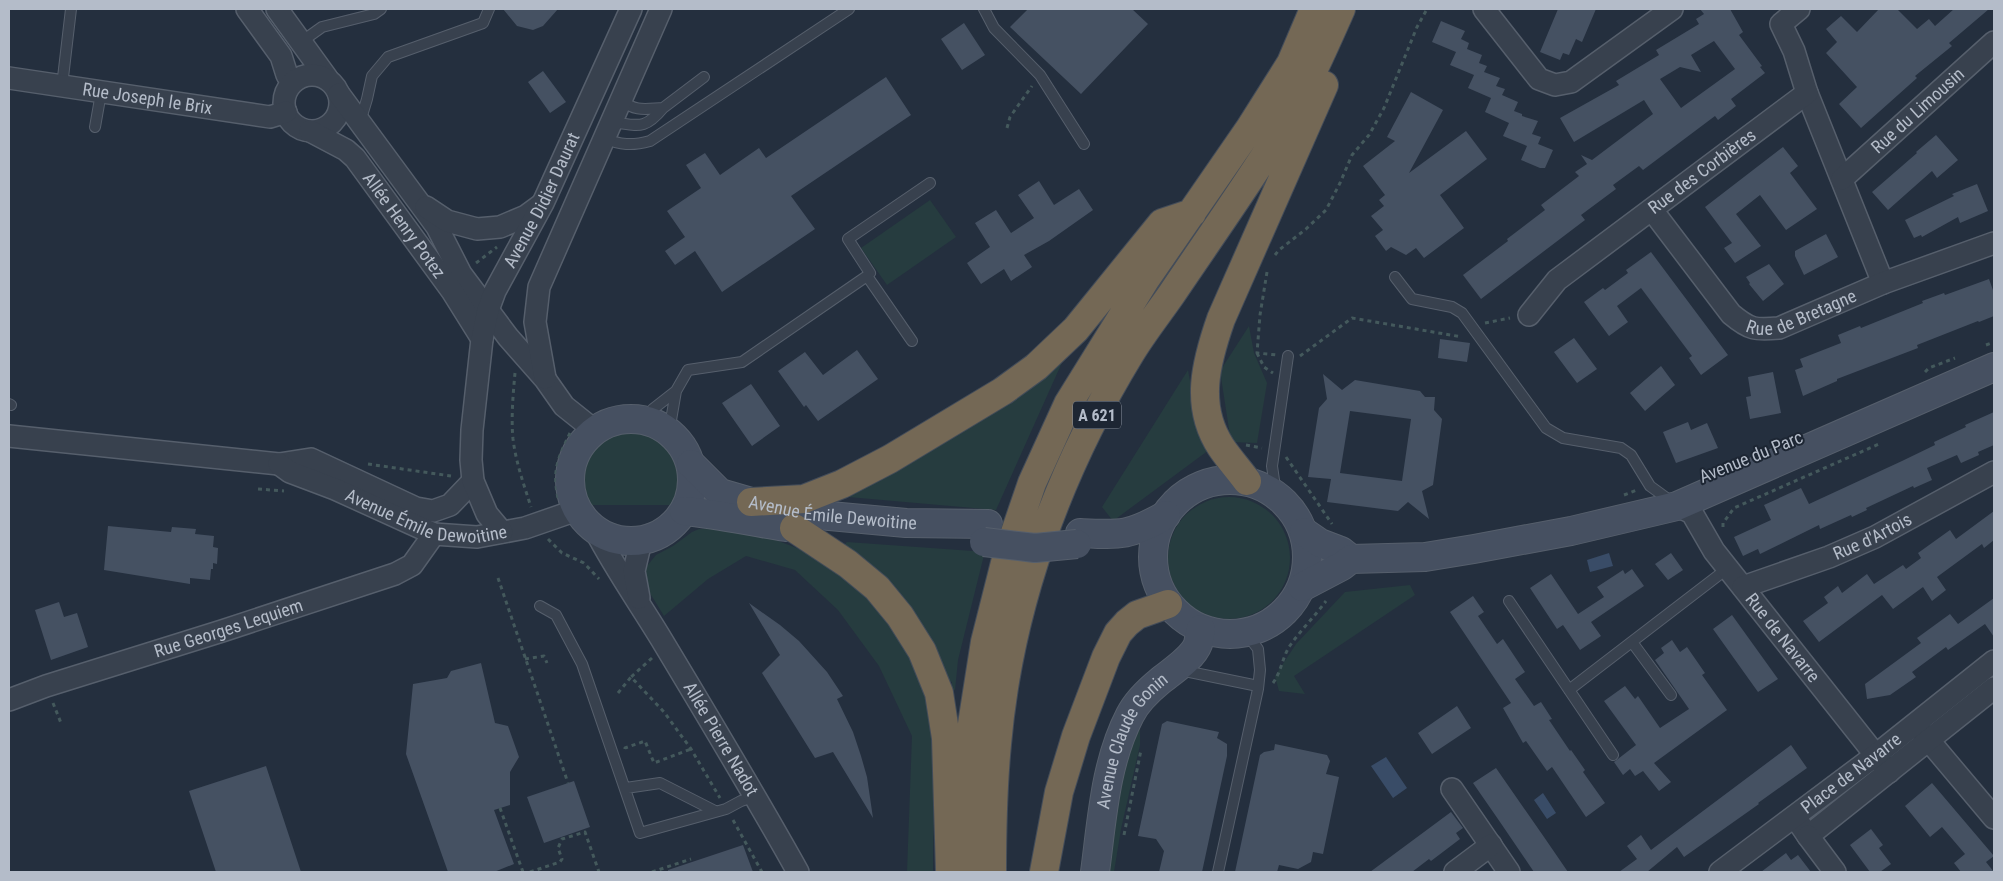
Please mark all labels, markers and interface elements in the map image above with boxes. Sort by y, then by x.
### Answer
street label: Rue du Limousin [1867,63,1968,158]
street label: Rue Joseph le Brix [81,78,214,118]
street label: Rue des Corbières [1644,124,1760,218]
street label: Avenue Didier Daurat [499,129,584,271]
street label: Allée Henry Potez [359,168,450,282]
street label: Rue de Bretagne [1743,285,1859,339]
road number: A 621 [1073,402,1121,428]
street label: Avenue du Parc [1696,426,1806,487]
street label: Avenue Émile Dewoitine [342,484,509,547]
street label: Avenue Émile Dewoitine [747,491,917,533]
street label: Rue d'Artois [1830,508,1915,564]
street label: Rue de Navarre [1741,589,1825,686]
street label: Rue Georges Lequiem [152,594,305,662]
street label: Avenue Claude Gonin [1092,668,1171,810]
street label: Allée Pierre Nadot [679,678,763,799]
street label: Place de Navarre [1796,728,1905,818]

